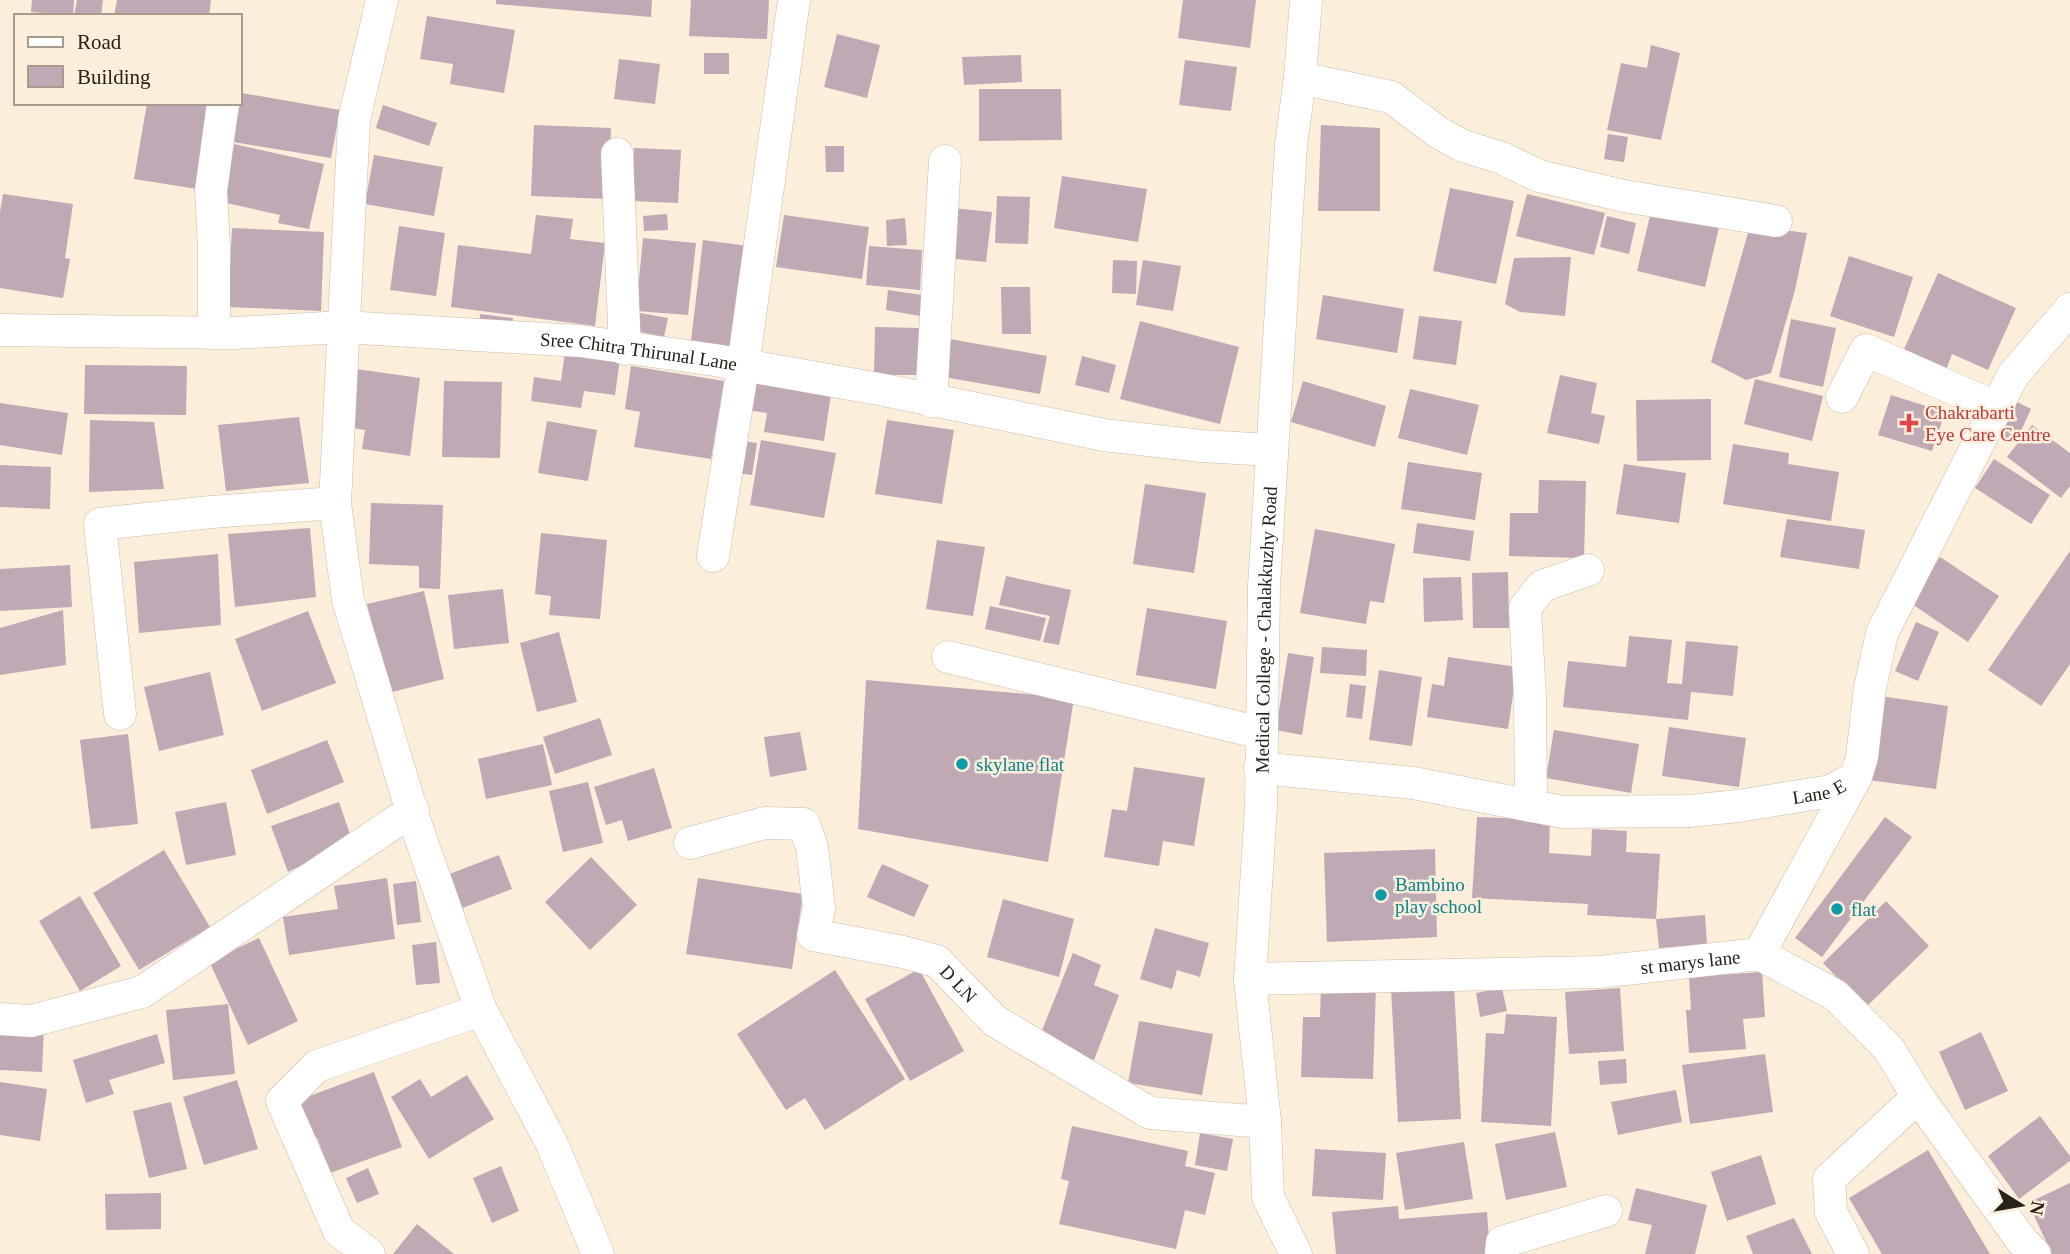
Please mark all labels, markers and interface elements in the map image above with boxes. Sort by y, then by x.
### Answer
legend [14,14,242,105]
text: Road [77,30,122,54]
text: Building [77,65,151,89]
street label: Sree Chitra Thirunal Lane [540,328,739,374]
place label: Chakrabarti Eye Care Centre [1925,402,2051,445]
marker: Chakrabarti Eye Care Centre [1899,413,1919,433]
street label: Medical College - Chalakkuzhy Road [1251,485,1281,773]
place label: skylane flat [976,754,1065,775]
marker: skylane flat [954,756,970,772]
street label: Lane E [1791,774,1849,808]
place label: Bambino play school [1395,874,1482,917]
marker: Bambino play school [1373,887,1389,903]
place label: flat [1851,899,1877,920]
marker: flat [1829,901,1845,917]
street label: st marys lane [1639,946,1741,978]
street label: D LN [936,960,982,1007]
north arrow [1986,1170,2056,1240]
text: N [2026,1199,2049,1217]

